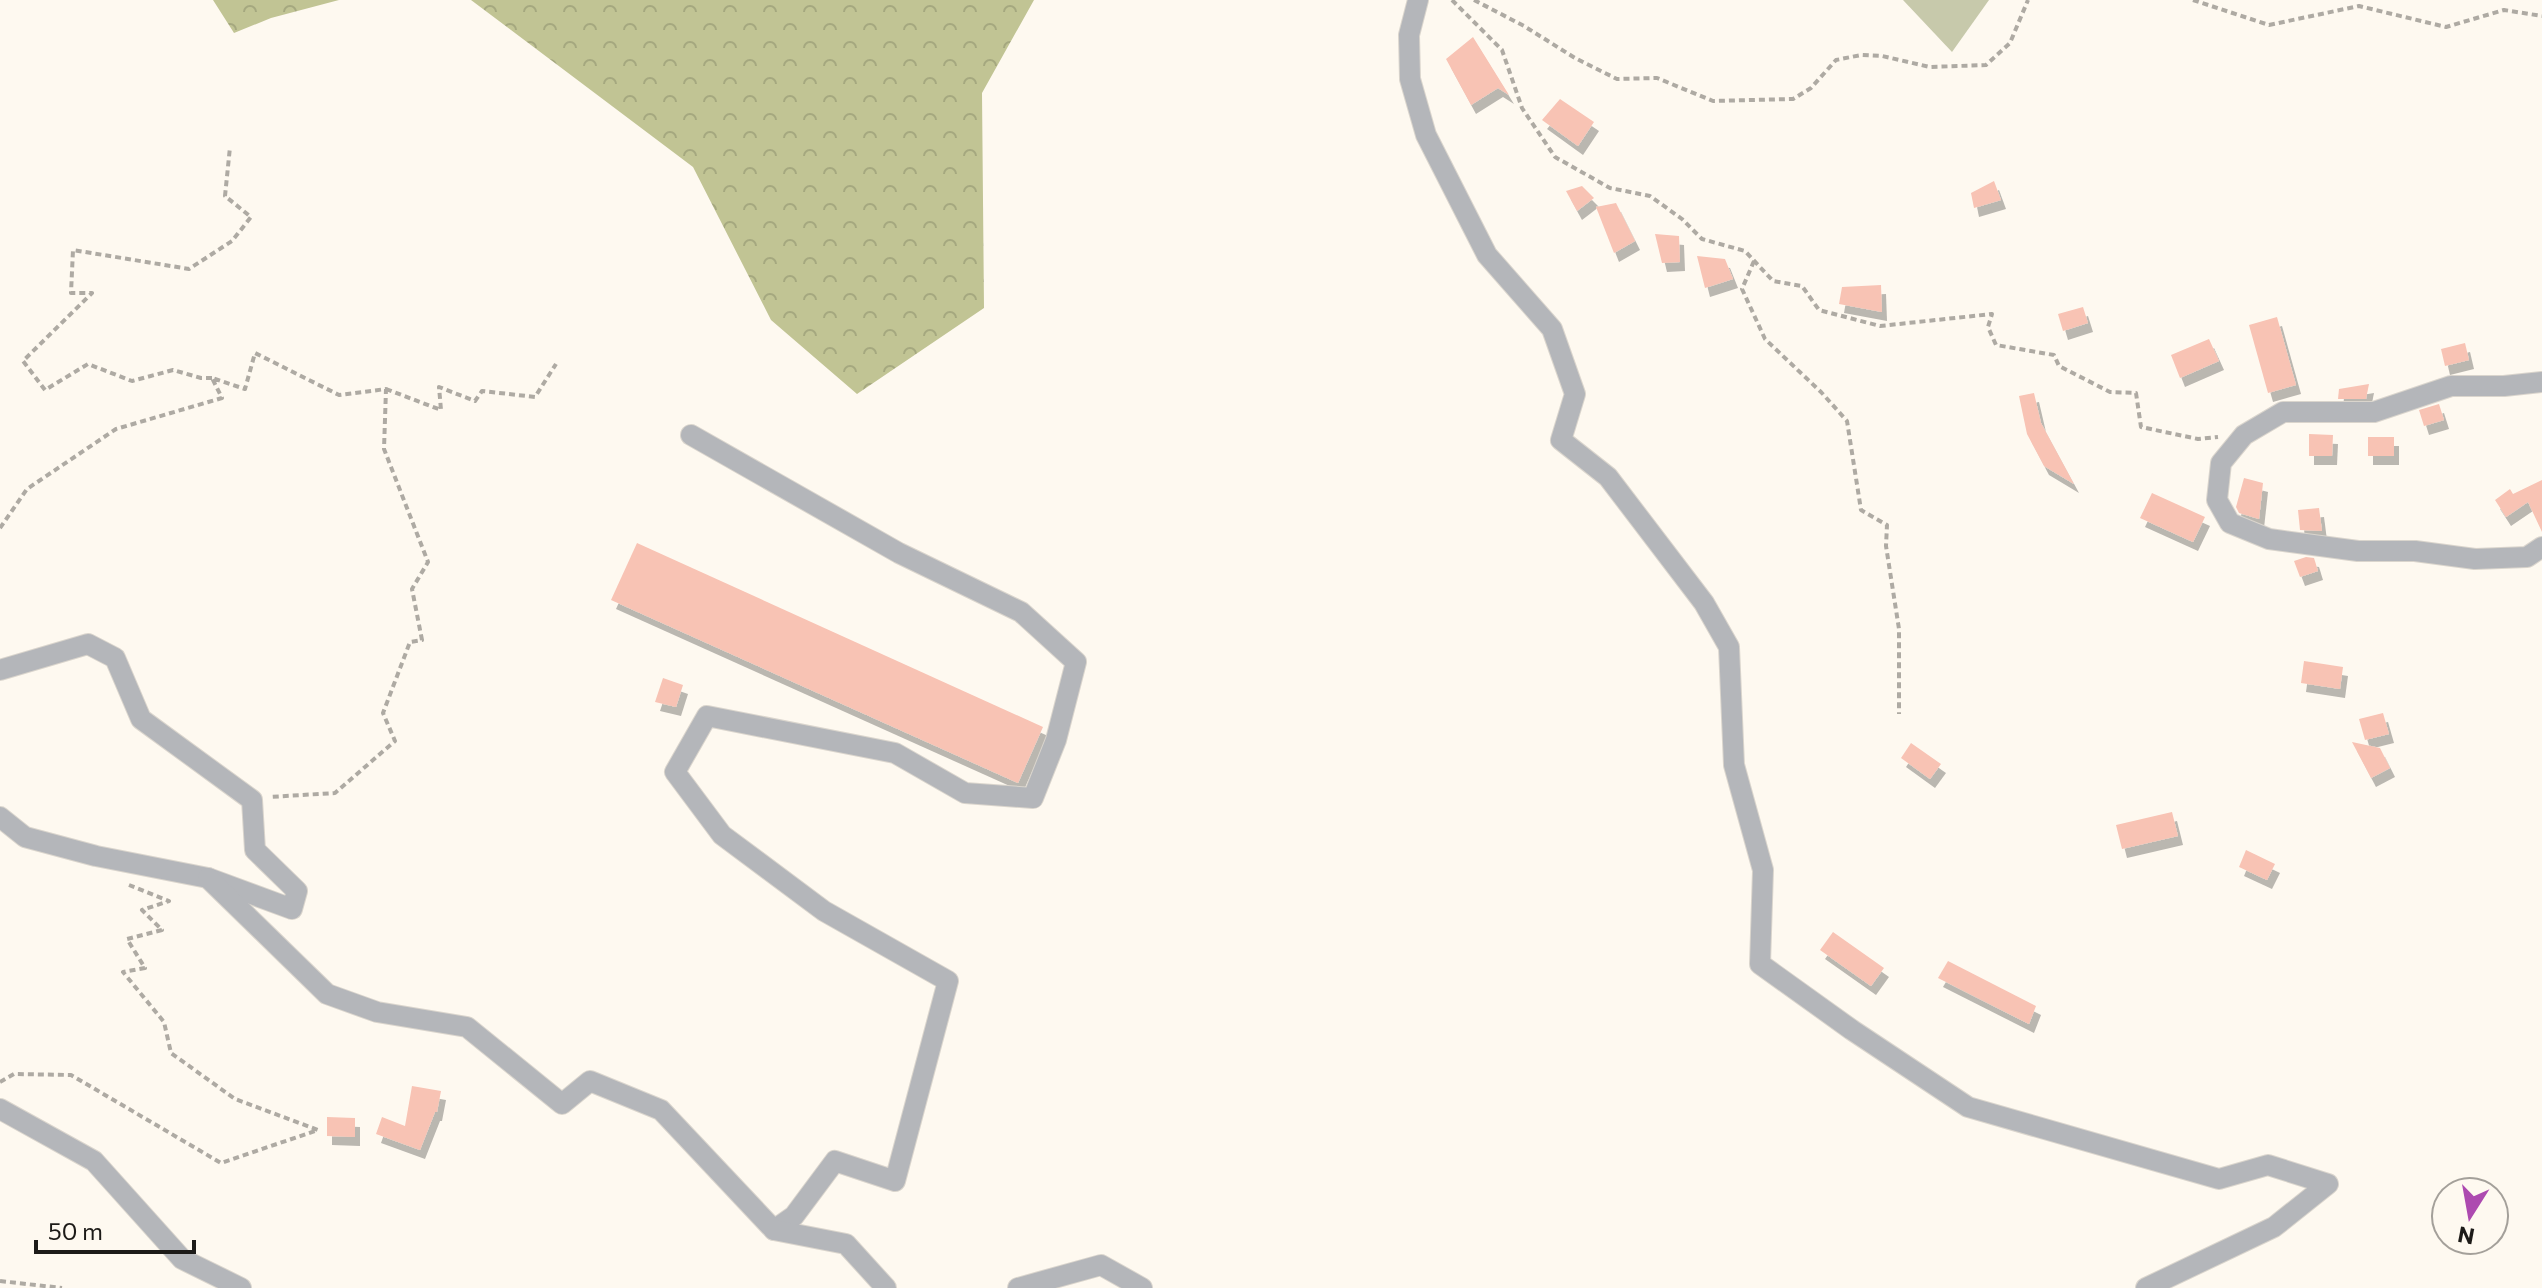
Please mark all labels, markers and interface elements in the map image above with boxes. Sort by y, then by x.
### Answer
north arrow [2430,1176,2510,1256]
scale bar [36,1204,194,1254]
text: 50 m [48,1216,103,1245]
text: N [2455,1221,2477,1251]

